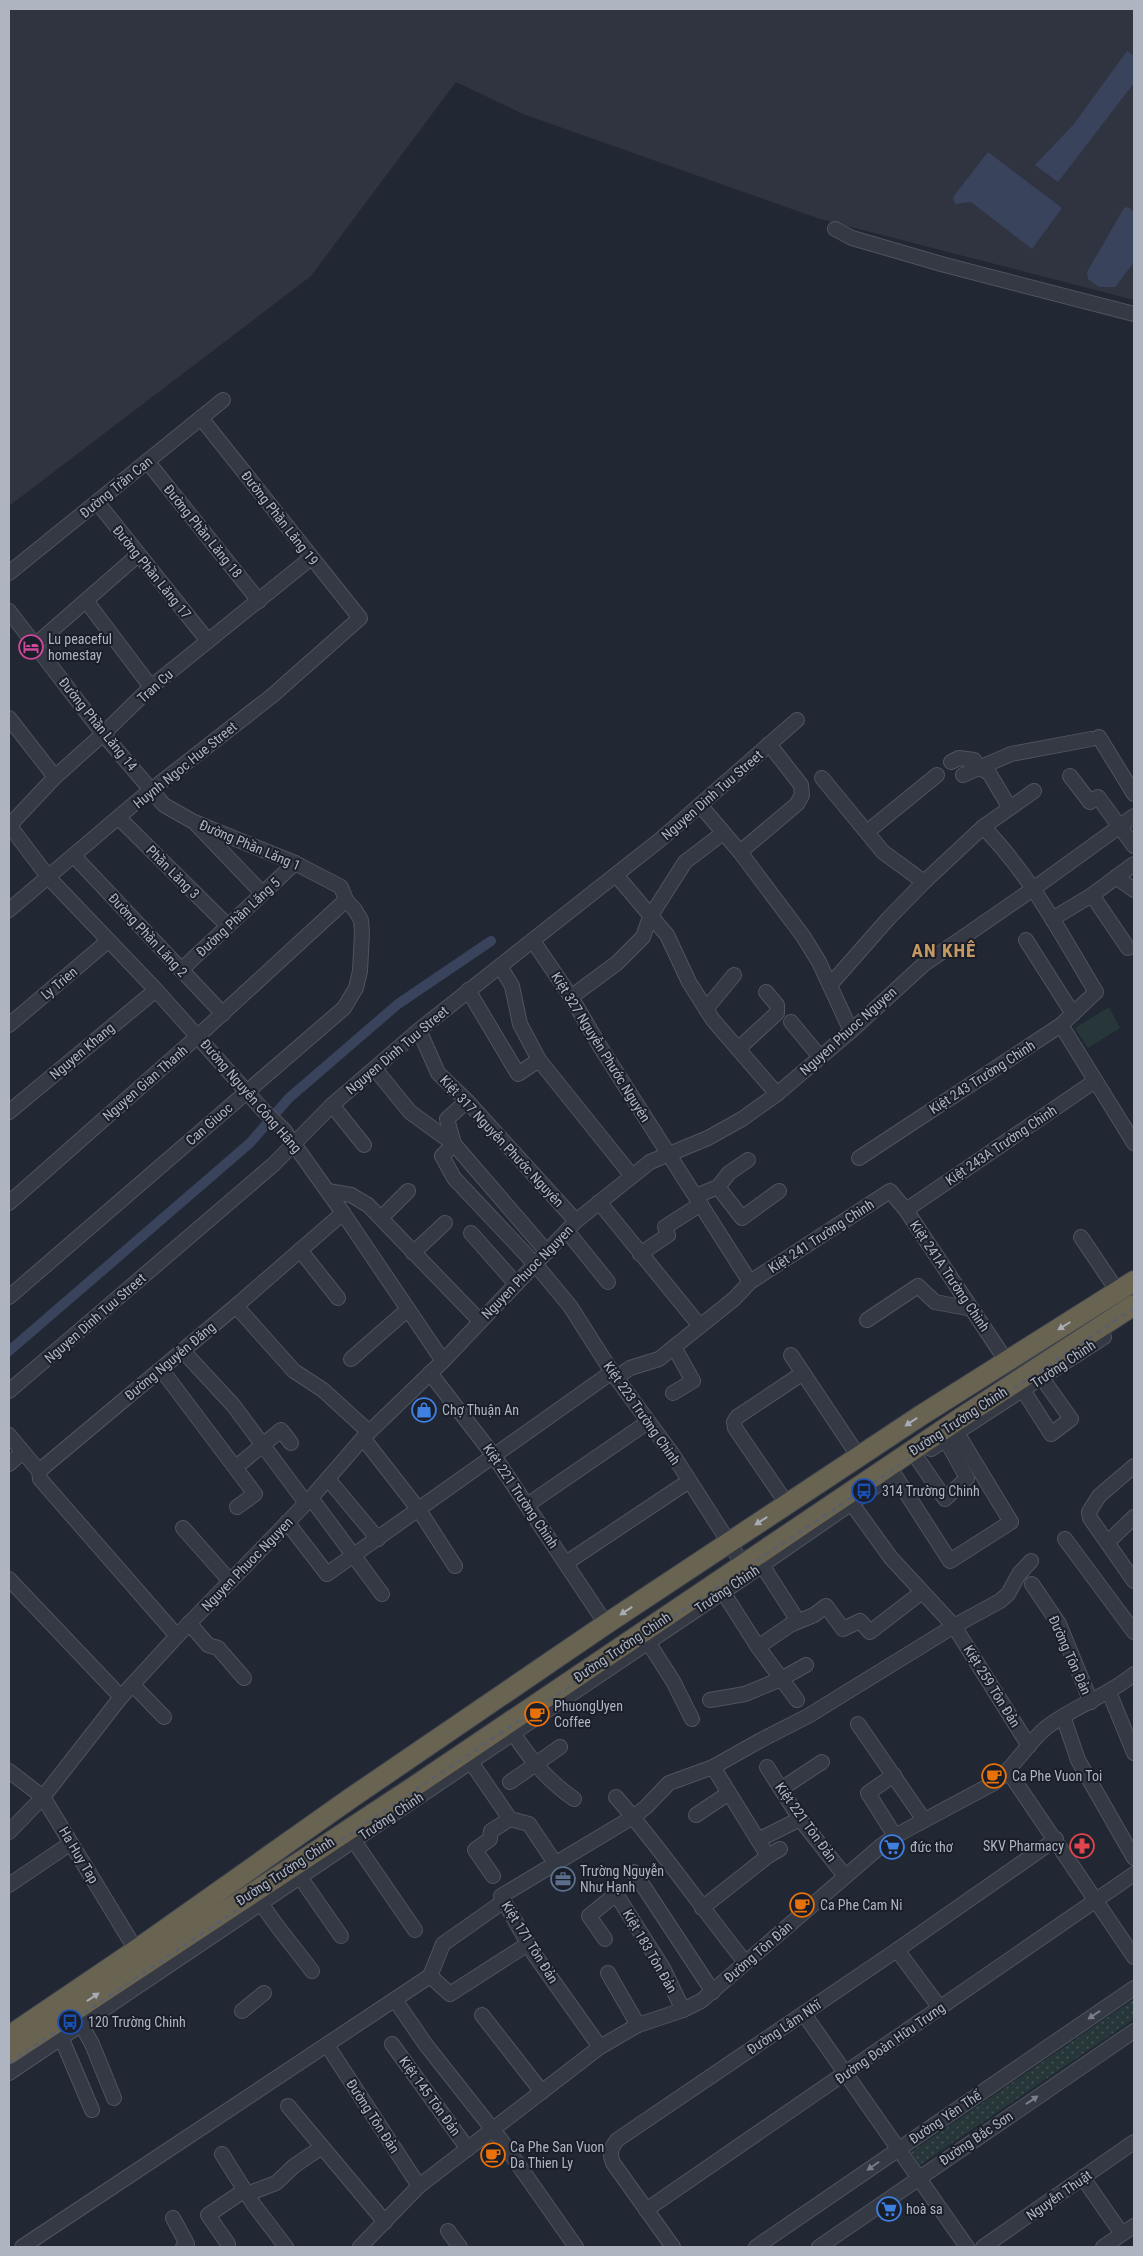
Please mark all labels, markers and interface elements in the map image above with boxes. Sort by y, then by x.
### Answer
street label: Đường Trần Can [77,453,155,521]
street label: Đường Phần Lăng 19 [238,468,322,568]
street label: Đường Phần Lăng 18 [161,481,246,581]
street label: Đường Phần Lăng 17 [110,522,195,622]
place label: Lu peaceful homestay [48,631,112,663]
hotel icon: Lu peaceful homestay [18,634,44,660]
street label: Tran Cu [134,666,176,706]
street label: Đường Phần Lăng 14 [56,674,141,774]
street label: Huynh Ngoc Hue Street [130,718,240,812]
street label: Nguyen Dinh Tuu Street [658,747,766,843]
street label: Đường Phần Lăng 1 [197,816,303,874]
street label: Phần Lăng 3 [143,842,203,902]
street label: Đường Phần Lăng 5 [193,874,283,960]
street label: Đường Phần Lăng 2 [105,890,191,980]
district label: AN KHÊ [912,939,976,962]
street label: Ly Trien [38,963,80,1003]
street label: Kiệt 327 Nguyễn Phước Nguyên [548,969,654,1125]
street label: Nguyen Phuoc Nguyen [797,984,899,1078]
street label: Nguyen Dinh Tuu Street [343,1003,451,1097]
street label: Nguyen Khang [46,1019,118,1083]
street label: Đường Nguyễn Công Hãng [197,1036,305,1156]
street label: Kiệt 243 Trường Chinh [926,1037,1038,1117]
street label: Nguyen Gian Thanh [99,1042,191,1124]
street label: Kiệt 317 Nguyễn Phước Nguyên [437,1072,567,1210]
street label: Can Giuoc [182,1099,236,1149]
street label: Kiệt 243A Trường Chinh [942,1102,1060,1188]
street label: Kiệt 241 Trường Chinh [765,1196,877,1276]
street label: Kiệt 241A Trường Chinh [907,1217,993,1335]
street label: Nguyen Phuoc Nguyen [478,1222,576,1322]
street label: Nguyen Dinh Tuu Street [41,1270,149,1366]
street label: Đường Nguyễn Đăng [122,1319,218,1403]
one-way arrow [1057,1322,1070,1331]
street label: Trường Chinh [1028,1337,1098,1391]
street label: Kiệt 223 Trường Chinh [600,1358,684,1468]
street label: Đường Trường Chinh [906,1383,1010,1459]
shop icon: Chợ Thuận An [411,1397,437,1423]
place label: Chợ Thuận An [442,1402,519,1418]
one-way arrow [905,1417,918,1427]
street label: Kiệt 221 Trường Chinh [480,1441,562,1551]
bus stop icon: 314 Trường Chinh [851,1478,877,1504]
place label: 314 Trường Chinh [882,1483,980,1499]
street label: Nguyen Phuoc Nguyen [198,1514,296,1614]
one-way arrow [755,1517,768,1526]
street label: Trường Chinh [692,1562,762,1616]
one-way arrow [619,1606,632,1616]
street label: Đường Trường Chinh [570,1609,674,1685]
street label: Đường Tôn Đản [1045,1613,1095,1697]
street label: Kiệt 259 Tôn Đản [960,1642,1024,1730]
place label: PhuongUyen Coffee [554,1698,623,1730]
cafe icon: PhuongUyen Coffee [524,1701,550,1727]
cafe icon: Ca Phe Vuon Toi [981,1763,1007,1789]
place label: Ca Phe Vuon Toi [1012,1768,1102,1784]
street label: Kiệt 221 Tôn Đản [772,1779,840,1865]
street label: Trường Chinh [356,1789,426,1843]
street label: Ha Huy Tap [56,1824,102,1886]
street label: Đường Trường Chinh [233,1833,337,1909]
pharmacy icon: SKV Pharmacy [1069,1833,1095,1859]
supermarket icon: đức thơ [879,1834,905,1860]
place label: SKV Pharmacy [983,1838,1064,1854]
place label: đức thơ [910,1839,954,1855]
place label: Trường Nguyễn Như Hạnh [580,1863,664,1895]
office icon: Trường Nguyễn Như Hạnh [550,1866,576,1892]
cafe icon: Ca Phe Cam Ni [789,1892,815,1918]
place label: Ca Phe Cam Ni [820,1897,902,1913]
street label: Kiệt 171 Tôn Đản [498,1898,562,1986]
street label: Kiệt 183 Tôn Đản [620,1906,680,1996]
street label: Đường Tôn Đản [721,1918,795,1986]
one-way arrow [86,1992,100,2002]
street label: Đường Lâm Nhĩ [744,1996,825,2058]
street label: Đường Đoàn Hữu Trưng [832,1999,948,2087]
bus stop icon: 120 Trường Chinh [57,2009,83,2035]
one-way arrow [1087,2011,1101,2020]
place label: 120 Trường Chinh [88,2014,186,2030]
street label: Kiệt 145 Tôn Đản [396,2053,464,2139]
street label: Đường Tôn Đản [343,2076,403,2156]
street label: Đường Yên Thế [906,2086,985,2147]
one-way arrow [1025,2095,1038,2105]
street label: Đường Bắc Sơn [936,2108,1016,2168]
place label: Ca Phe San Vuon Da Thien Ly [510,2139,604,2171]
cafe icon: Ca Phe San Vuon Da Thien Ly [480,2142,506,2168]
one-way arrow [866,2161,880,2171]
street label: Nguyễn Thuật [1023,2167,1095,2223]
supermarket icon: hoà sa [876,2196,902,2222]
place label: hoà sa [906,2201,943,2217]

